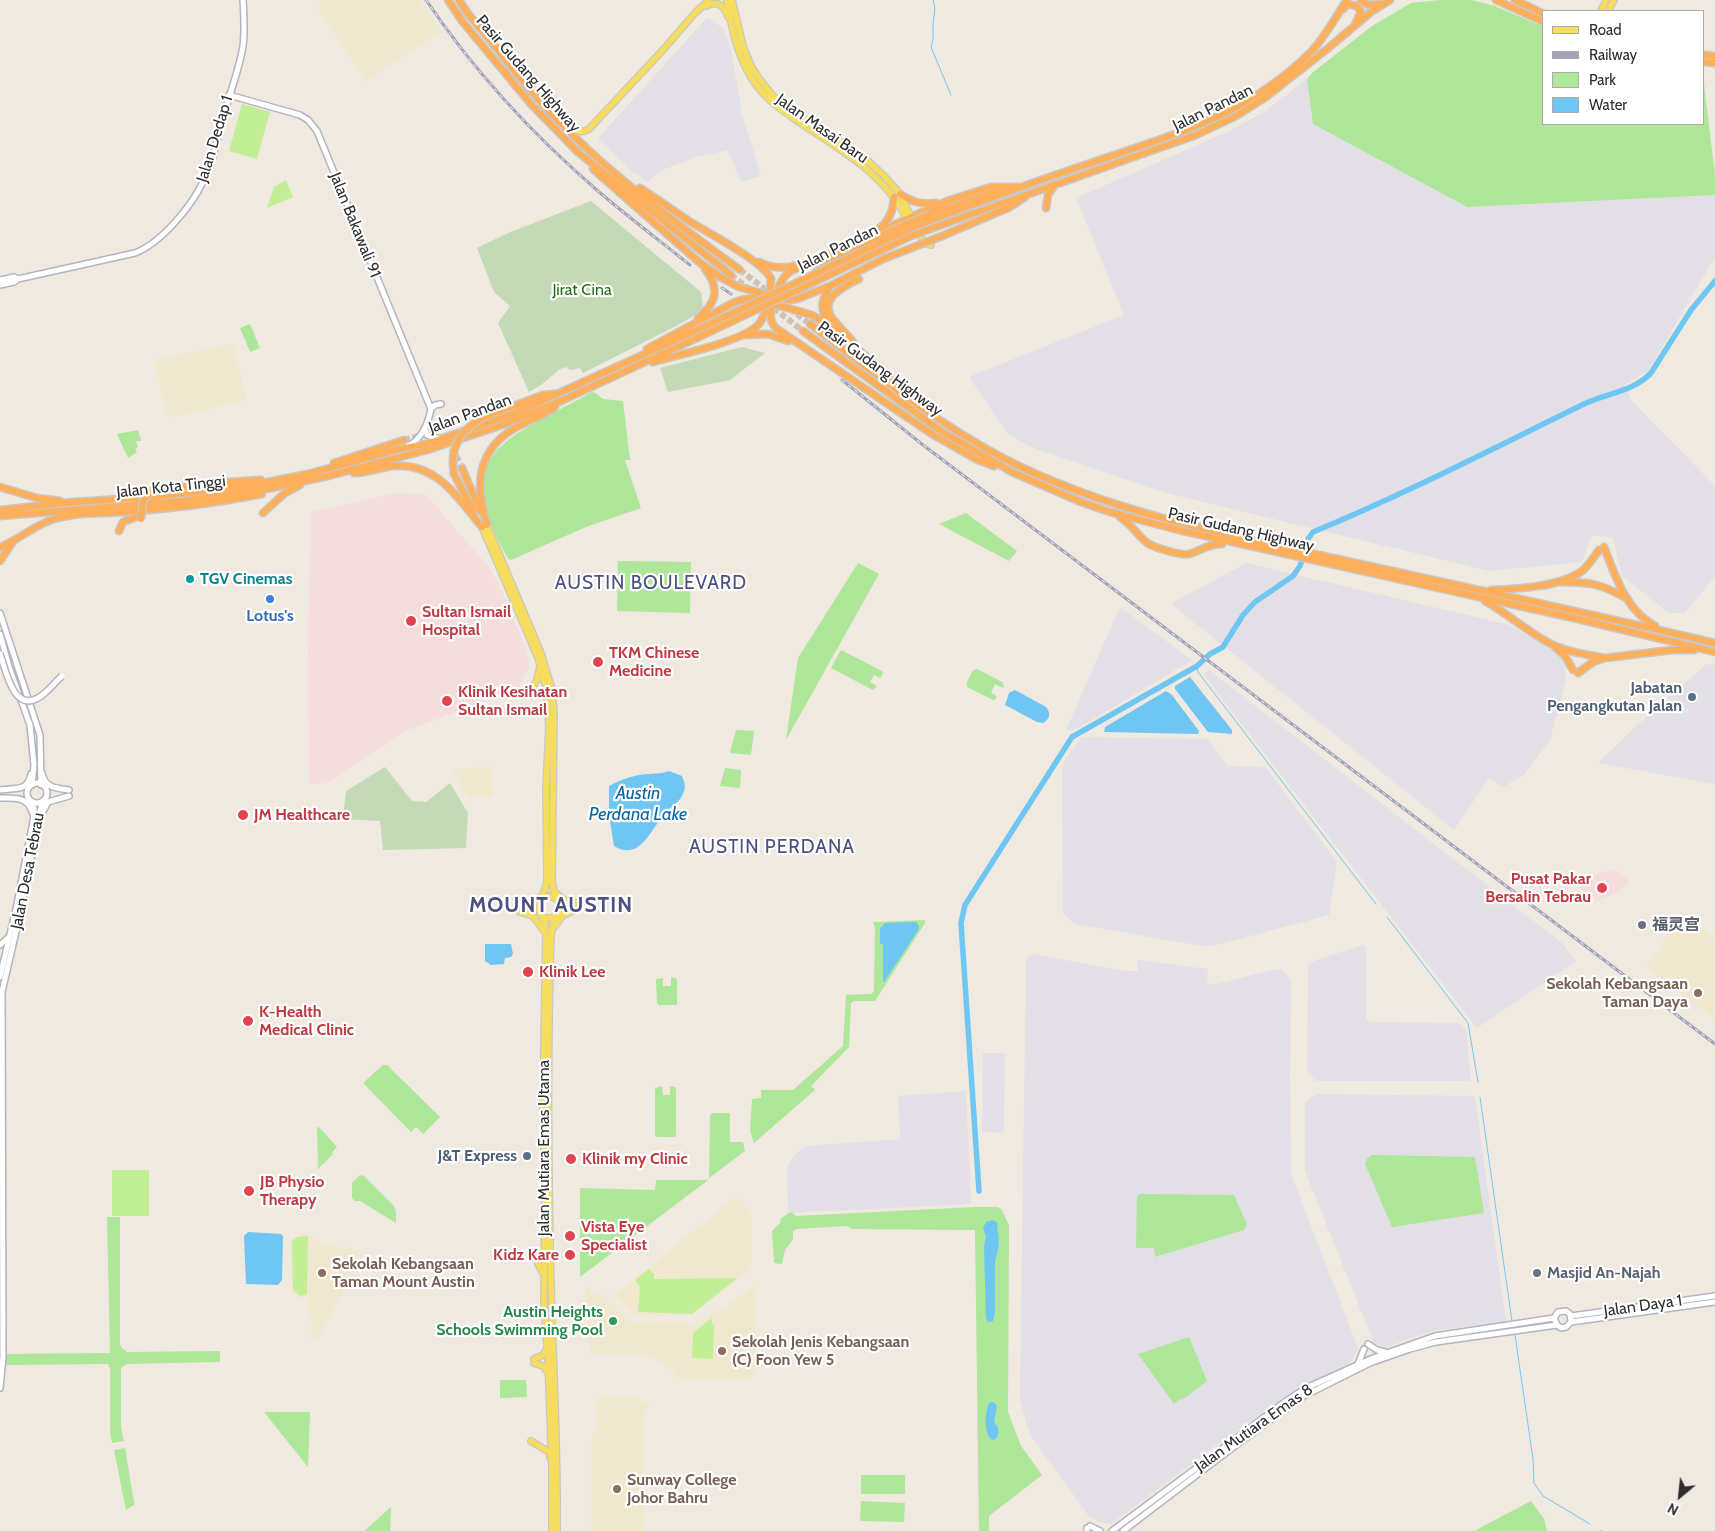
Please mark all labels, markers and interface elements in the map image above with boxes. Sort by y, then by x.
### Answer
legend [1542,10,1705,125]
street label: Pasir Gudang Highway [472,11,584,137]
text: Road [1589,21,1622,39]
text: Railway [1589,46,1637,64]
text: Park [1589,71,1616,89]
street label: Jalan Pandan [1170,80,1256,136]
street label: Jalan Masai Baru [772,90,872,168]
street label: Jalan Dedap 1 [193,93,237,185]
text: Water [1589,96,1627,114]
street label: Jalan Bakawali 91 [325,170,385,280]
street label: Jalan Pandan [795,220,881,276]
park label: Jirat Cina [552,280,612,300]
street label: Pasir Gudang Highway [814,317,946,421]
street label: Jalan Pandan [426,390,514,438]
street label: Jalan Kota Tinggi [115,472,227,502]
street label: Pasir Gudang Highway [1166,504,1316,556]
place label: TGV Cinemas [200,569,292,589]
district label: AUSTIN BOULEVARD [553,572,749,594]
marker: TGV Cinemas [184,573,196,585]
marker: Lotus's [264,593,276,605]
place label: Sultan Ismail Hospital [422,602,511,640]
place label: Lotus's [246,606,294,626]
marker: Sultan Ismail Hospital [404,614,418,628]
place label: TKM Chinese Medicine [609,643,699,681]
marker: TKM Chinese Medicine [591,655,605,669]
place label: Jabatan Pengangkutan Jalan [1547,678,1682,716]
place label: Klinik Kesihatan Sultan Ismail [458,682,567,720]
marker: Jabatan Pengangkutan Jalan [1686,691,1698,703]
marker: Klinik Kesihatan Sultan Ismail [440,694,454,708]
water label: Austin Perdana Lake [589,783,687,826]
place label: JM Healthcare [254,805,350,825]
marker: JM Healthcare [236,808,250,822]
street label: Jalan Desa Tebrau [7,811,49,931]
district label: AUSTIN PERDANA [687,836,857,858]
place label: Pusat Pakar Bersalin Tebrau [1485,869,1591,907]
marker: Pusat Pakar Bersalin Tebrau [1595,881,1609,895]
district label: MOUNT AUSTIN [467,893,635,919]
place label: 福灵宫 [1652,915,1700,935]
marker: 福灵宫 [1636,919,1648,931]
place label: Klinik Lee [539,962,605,982]
marker: Klinik Lee [521,965,535,979]
place label: Sekolah Kebangsaan Taman Daya [1546,974,1688,1012]
marker: Sekolah Kebangsaan Taman Daya [1692,987,1704,999]
place label: K-Health Medical Clinic [259,1002,354,1040]
marker: K-Health Medical Clinic [241,1014,255,1028]
street label: Jalan Mutiara Emas Utama [534,1060,554,1236]
place label: J&T Express [438,1146,517,1166]
place label: Klinik my Clinic [582,1149,688,1169]
marker: J&T Express [521,1150,533,1162]
marker: Klinik my Clinic [564,1152,578,1166]
place label: JB Physio Therapy [260,1172,324,1210]
marker: JB Physio Therapy [242,1184,256,1198]
place label: Vista Eye Specialist [581,1217,647,1255]
marker: Vista Eye Specialist [563,1229,577,1243]
place label: Kidz Kare [493,1245,559,1265]
marker: Kidz Kare [563,1248,577,1262]
place label: Sekolah Kebangsaan Taman Mount Austin [332,1254,475,1292]
place label: Masjid An-Najah [1547,1263,1661,1283]
marker: Sekolah Kebangsaan Taman Mount Austin [316,1267,328,1279]
marker: Masjid An-Najah [1531,1267,1543,1279]
street label: Jalan Daya 1 [1603,1291,1683,1321]
place label: Austin Heights Schools Swimming Pool [436,1302,603,1340]
marker: Austin Heights Schools Swimming Pool [607,1315,619,1327]
place label: Sekolah Jenis Kebangsaan (C) Foon Yew 5 [732,1332,909,1370]
marker: Sekolah Jenis Kebangsaan (C) Foon Yew 5 [716,1345,728,1357]
street label: Jalan Mutiara Emas 8 [1191,1380,1317,1476]
place label: Sunway College Johor Bahru [627,1470,737,1508]
north arrow [1655,1471,1705,1521]
marker: Sunway College Johor Bahru [611,1483,623,1495]
text: N [1664,1499,1682,1520]

